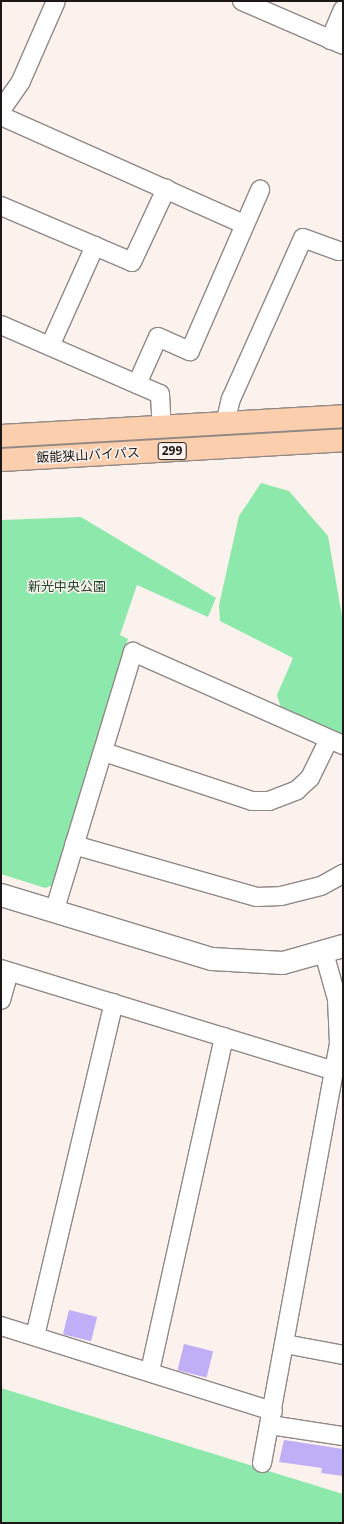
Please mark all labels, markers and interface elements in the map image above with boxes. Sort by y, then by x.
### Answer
road number: 299 [157,441,187,461]
street label: 飯能狭山バイパス [36,444,140,466]
park label: 新光中央公園 [28,578,106,594]

